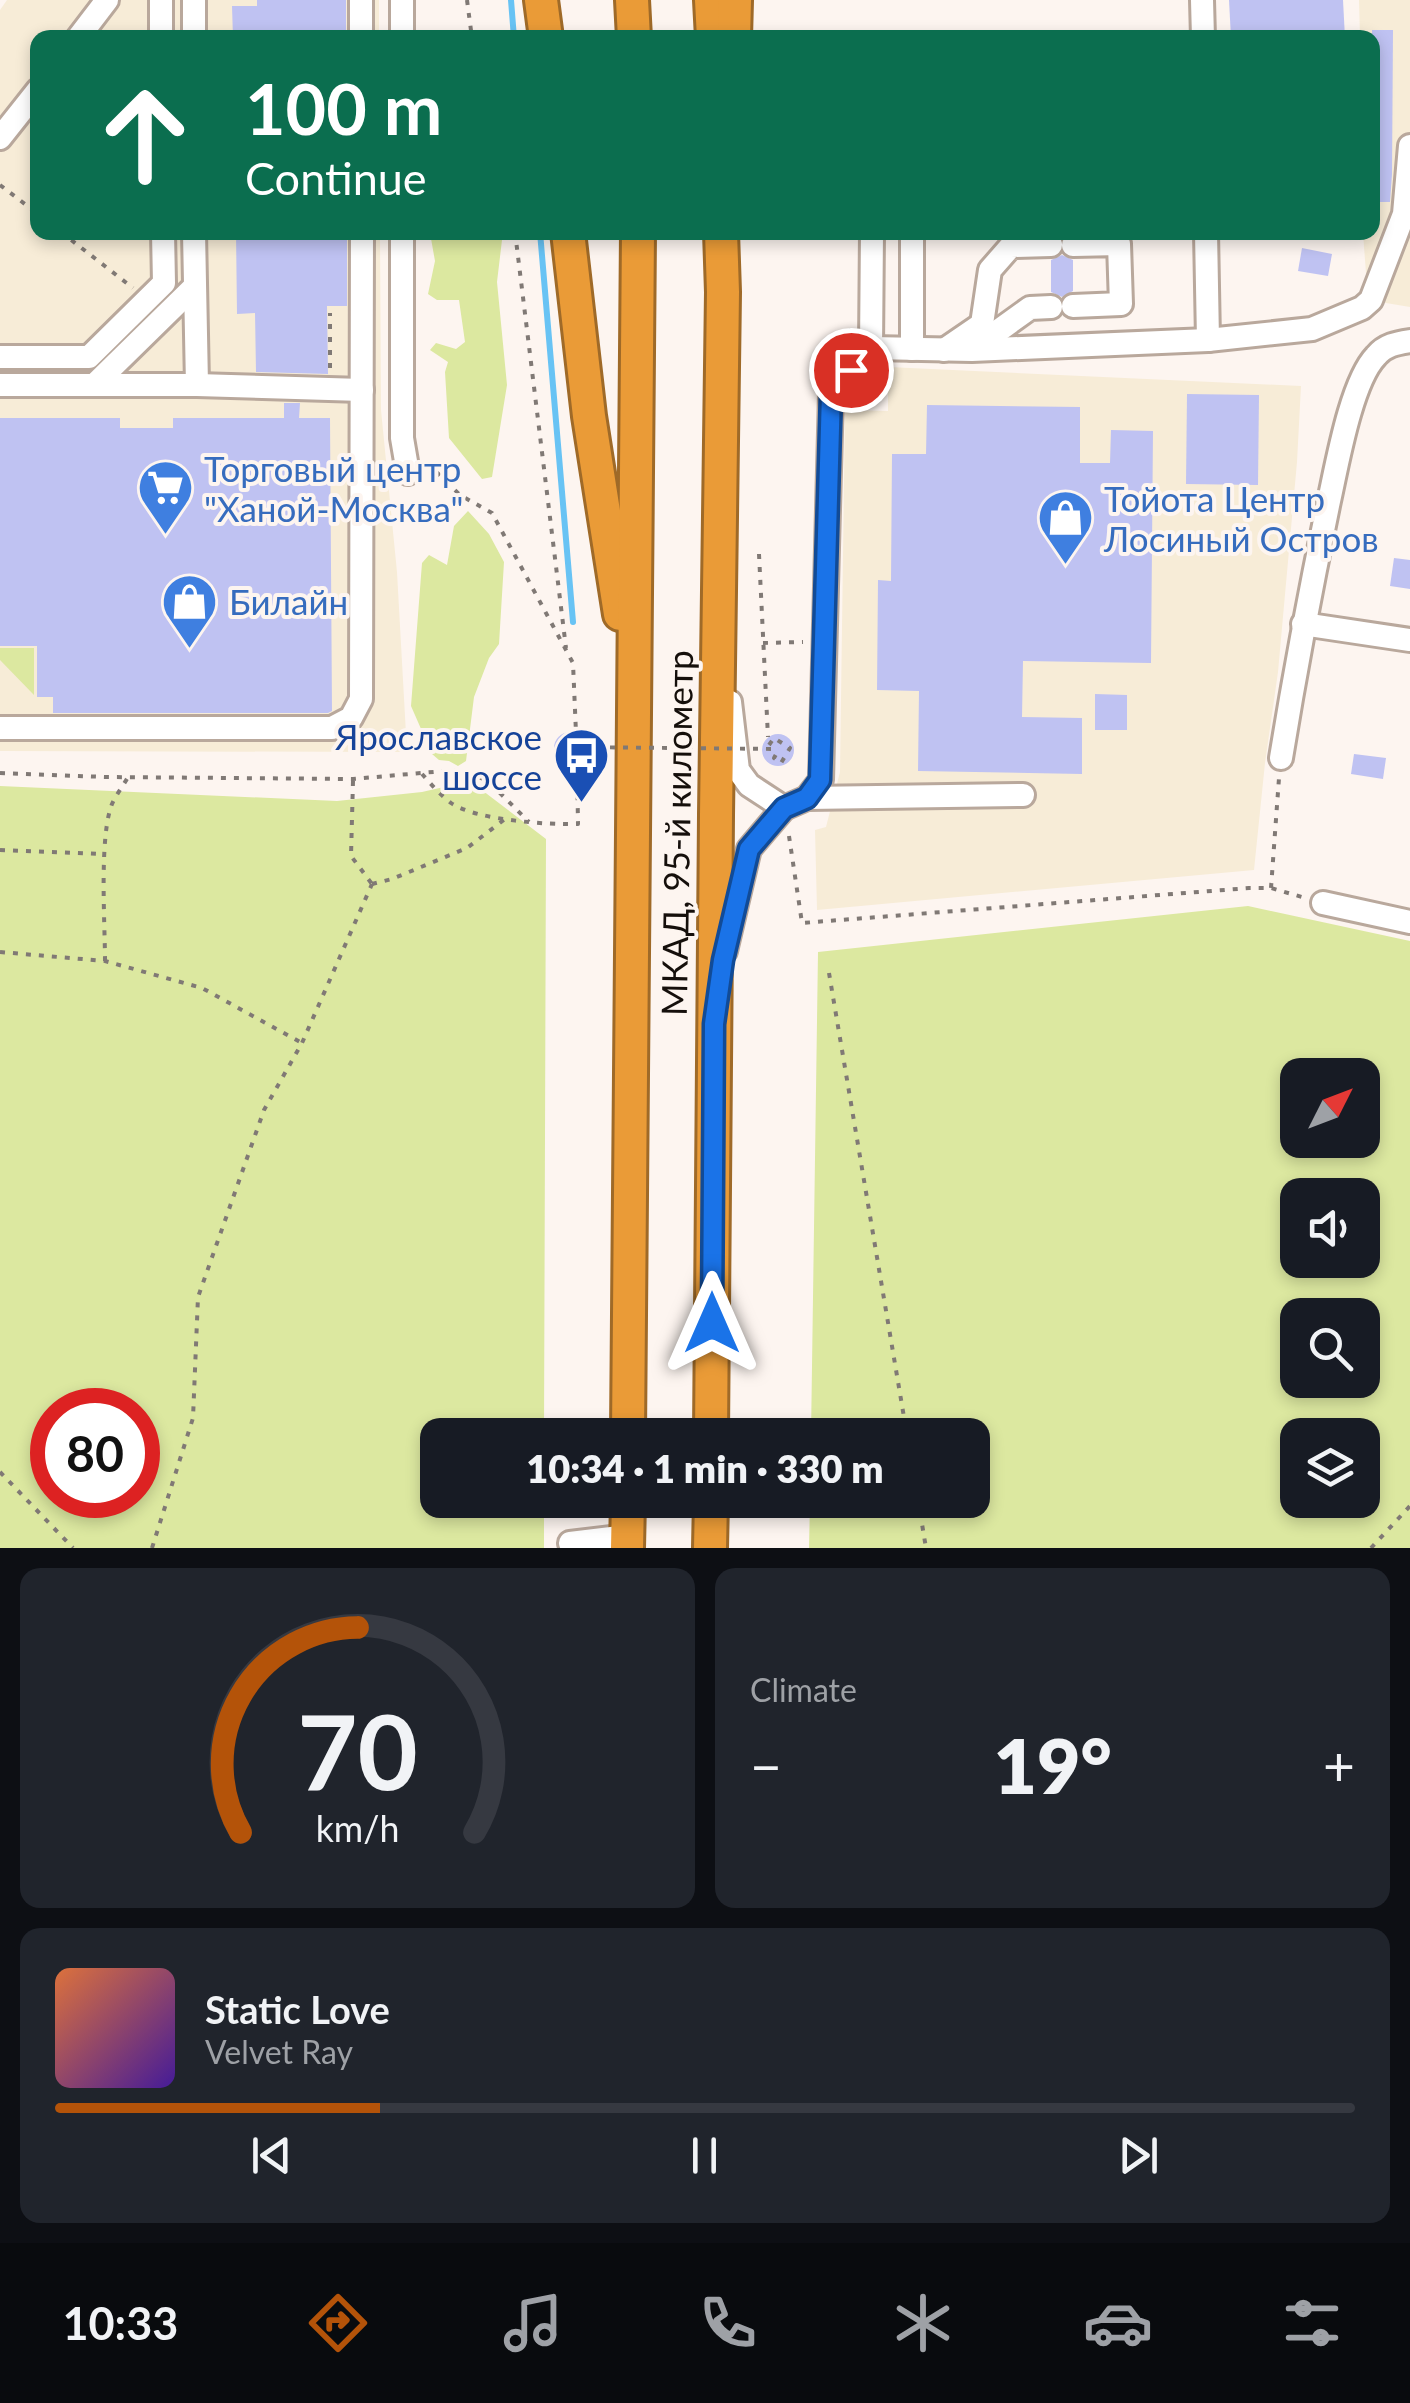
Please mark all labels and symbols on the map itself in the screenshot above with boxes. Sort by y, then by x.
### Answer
pin [809,328,894,413]
place label: Торговый центр "Ханой-Москва" [204,447,463,529]
supermarket icon: Торговый центр "Ханой-Москва" [135,458,195,537]
place label: Тойота Центр Лосиный Остров [1103,477,1379,559]
shop icon: Тойота Центр Лосиный Остров [1035,488,1095,567]
shop icon: Билайн [160,571,220,650]
place label: Билайн [229,580,348,622]
street label: МКАД, 95-й километр [652,650,700,1016]
place label: Ярославское шоссе [334,715,542,797]
bus stop icon: Ярославское шоссе [551,726,611,805]
north arrow [1280,1058,1380,1158]
position arrow [660,1271,764,1375]
speed limit sign: 80 [30,1388,160,1518]

